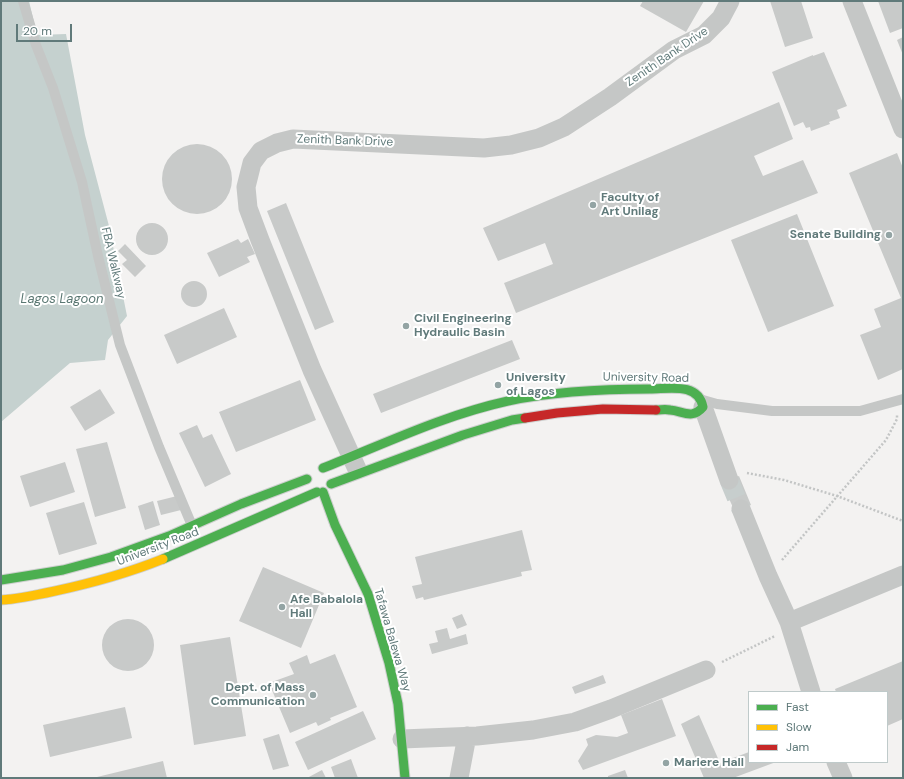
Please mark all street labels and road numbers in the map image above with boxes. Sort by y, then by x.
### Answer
street label: Zenith Bank Drive [623,24,711,90]
street label: Zenith Bank Drive [297,132,393,150]
street label: FBA Walkway [98,226,128,300]
street label: University Road [603,370,689,386]
street label: University Road [115,525,201,569]
street label: Tafawa Balewa Way [370,587,414,693]

